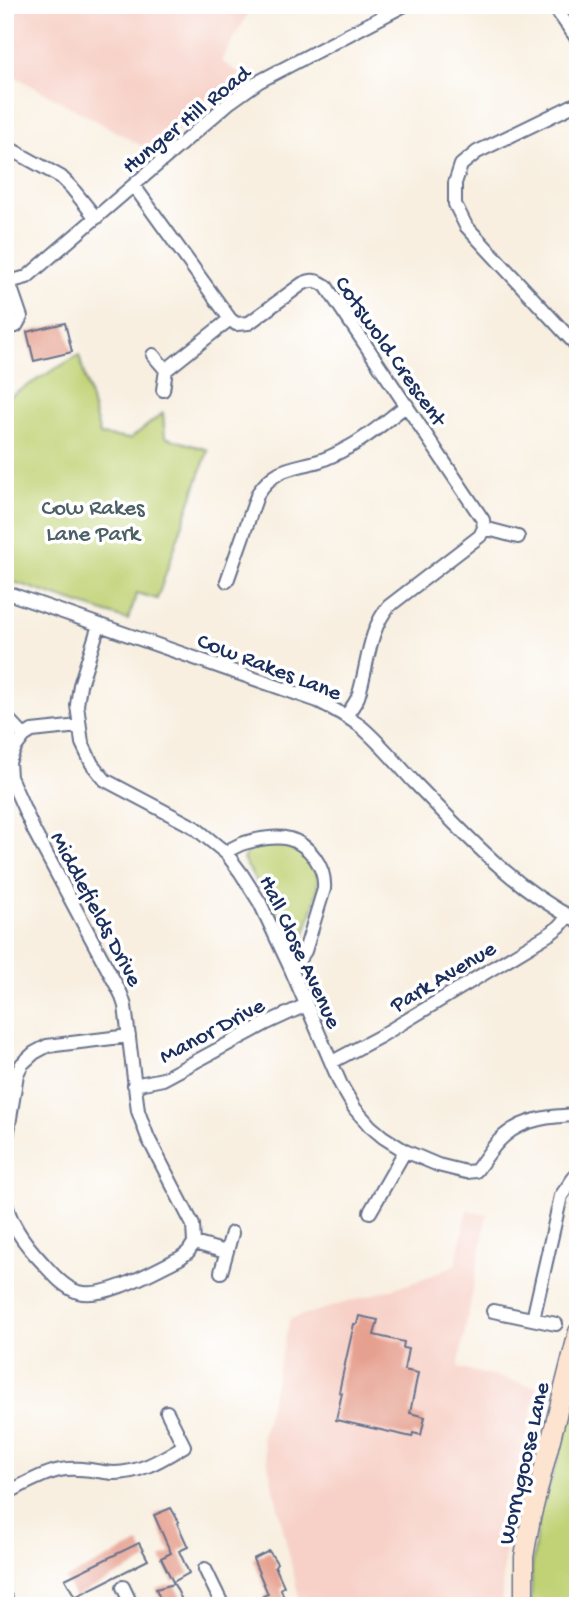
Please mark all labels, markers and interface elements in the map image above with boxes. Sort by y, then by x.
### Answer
street label: Hunger Hill Road [118,60,258,181]
street label: Cotswold Crescent [327,272,452,434]
park label: Cow Rakes Lane Park [41,496,145,549]
street label: Cow Rakes Lane [193,628,346,709]
street label: Middlefields Drive [43,828,148,993]
street label: Hall Close Avenue [252,872,347,1034]
street label: Park Avenue [385,935,502,1021]
street label: Manor Drive [155,993,271,1071]
street label: Worrygoose Lane [494,1379,557,1548]

